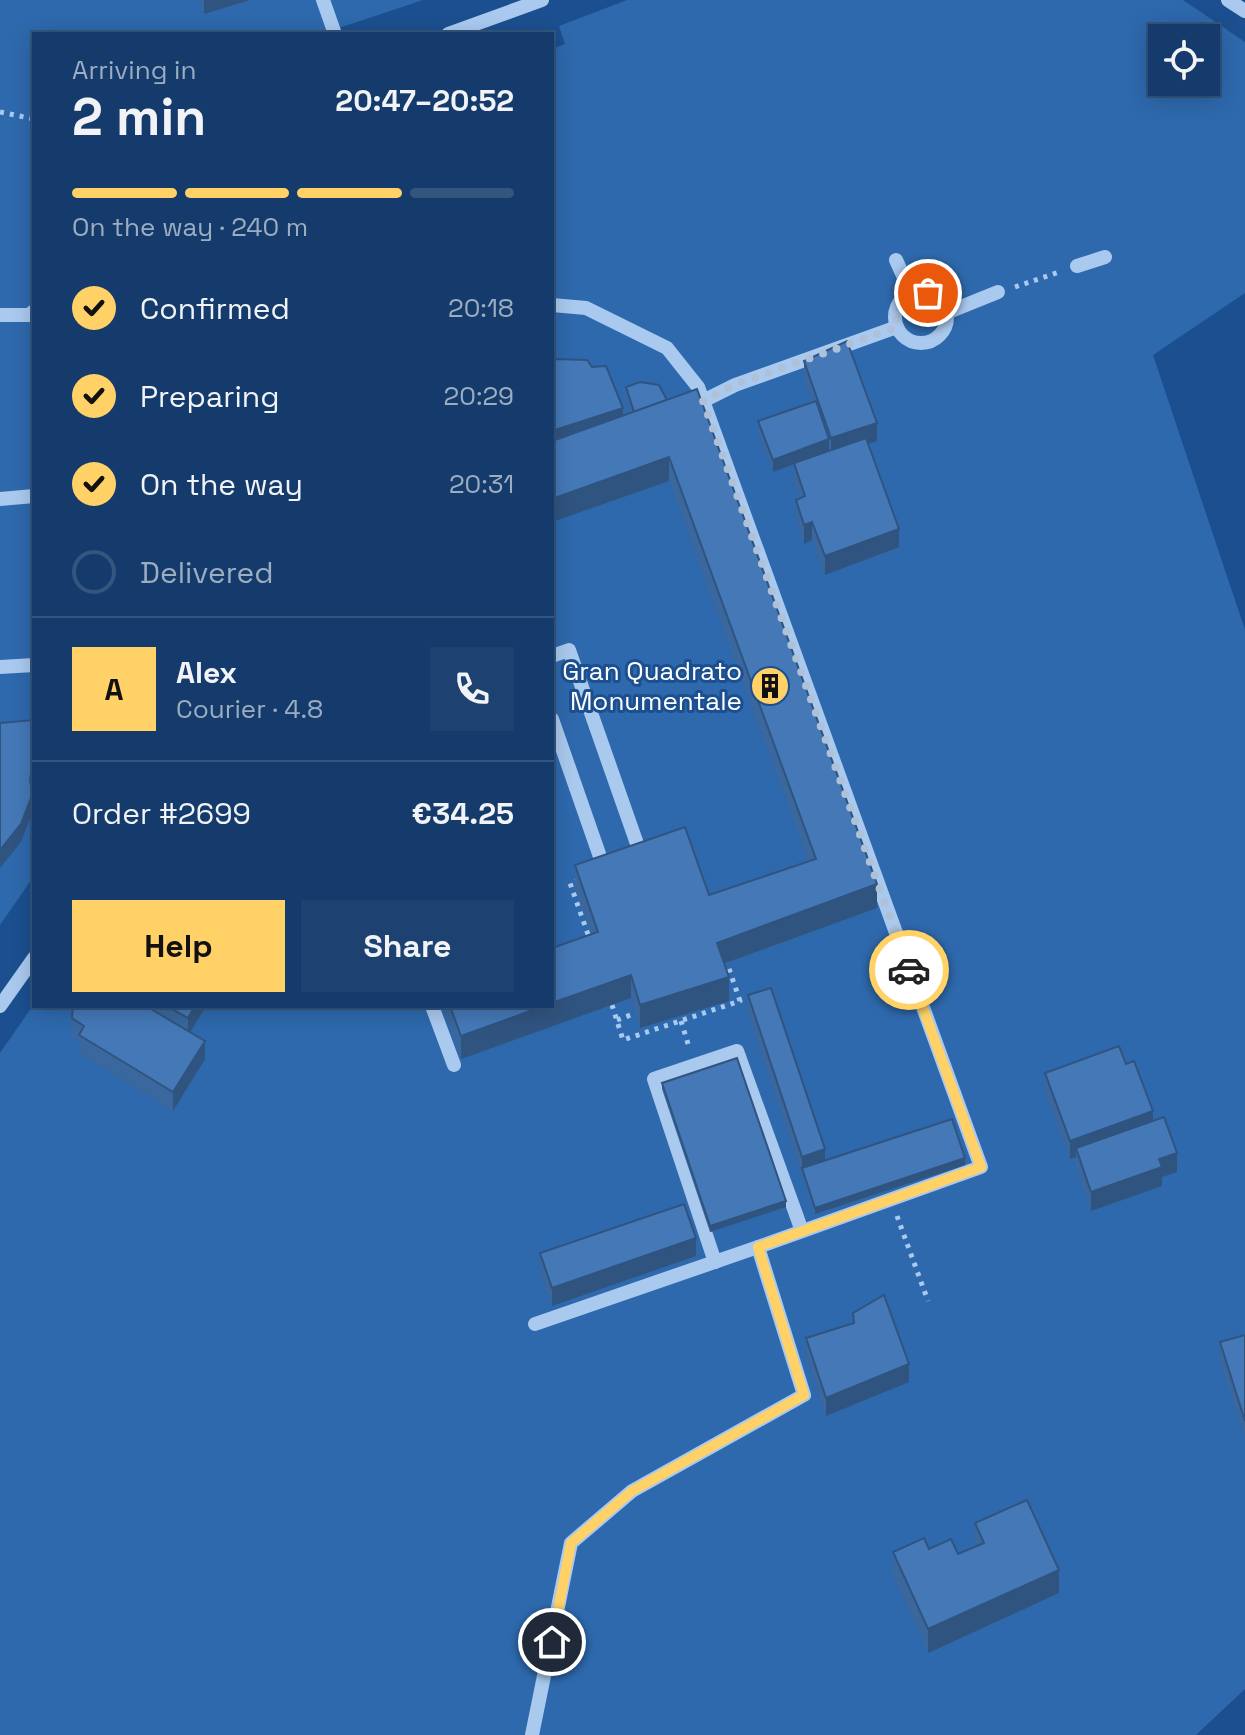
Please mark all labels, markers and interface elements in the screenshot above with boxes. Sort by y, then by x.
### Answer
map controls [1148,24,1220,96]
button: locate [1148,24,1220,96]
text: Arriving in [72,53,196,87]
text: 20:47–20:52 [335,81,514,120]
text: 2 min [72,84,206,150]
text: On the way · 240 m [72,210,308,244]
pin [894,259,962,327]
icon: bag [906,271,950,315]
icon: check [72,286,116,330]
text: Confirmed [140,289,290,328]
text: 20:18 [448,291,514,325]
icon: check [72,374,116,418]
text: Preparing [140,377,279,416]
text: 20:29 [444,379,514,413]
icon: check [72,462,116,506]
text: On the way [140,465,303,504]
text: 20:31 [449,467,514,501]
text: Delivered [140,553,274,592]
button: phone [430,647,514,731]
text: Alex [176,653,237,692]
place label: Gran Quadrato Monumentale [562,654,742,718]
building icon: Gran Quadrato Monumentale [749,665,791,707]
text: A [104,670,124,709]
text: Courier · 4.8 [176,692,323,726]
text: Order #2699 [72,794,251,833]
text: €34.25 [412,794,514,833]
button: Help [72,900,285,992]
button: Share [301,900,514,992]
courier [869,930,949,1010]
icon: car [887,948,931,992]
pin [518,1608,586,1676]
icon: home [530,1620,574,1664]

